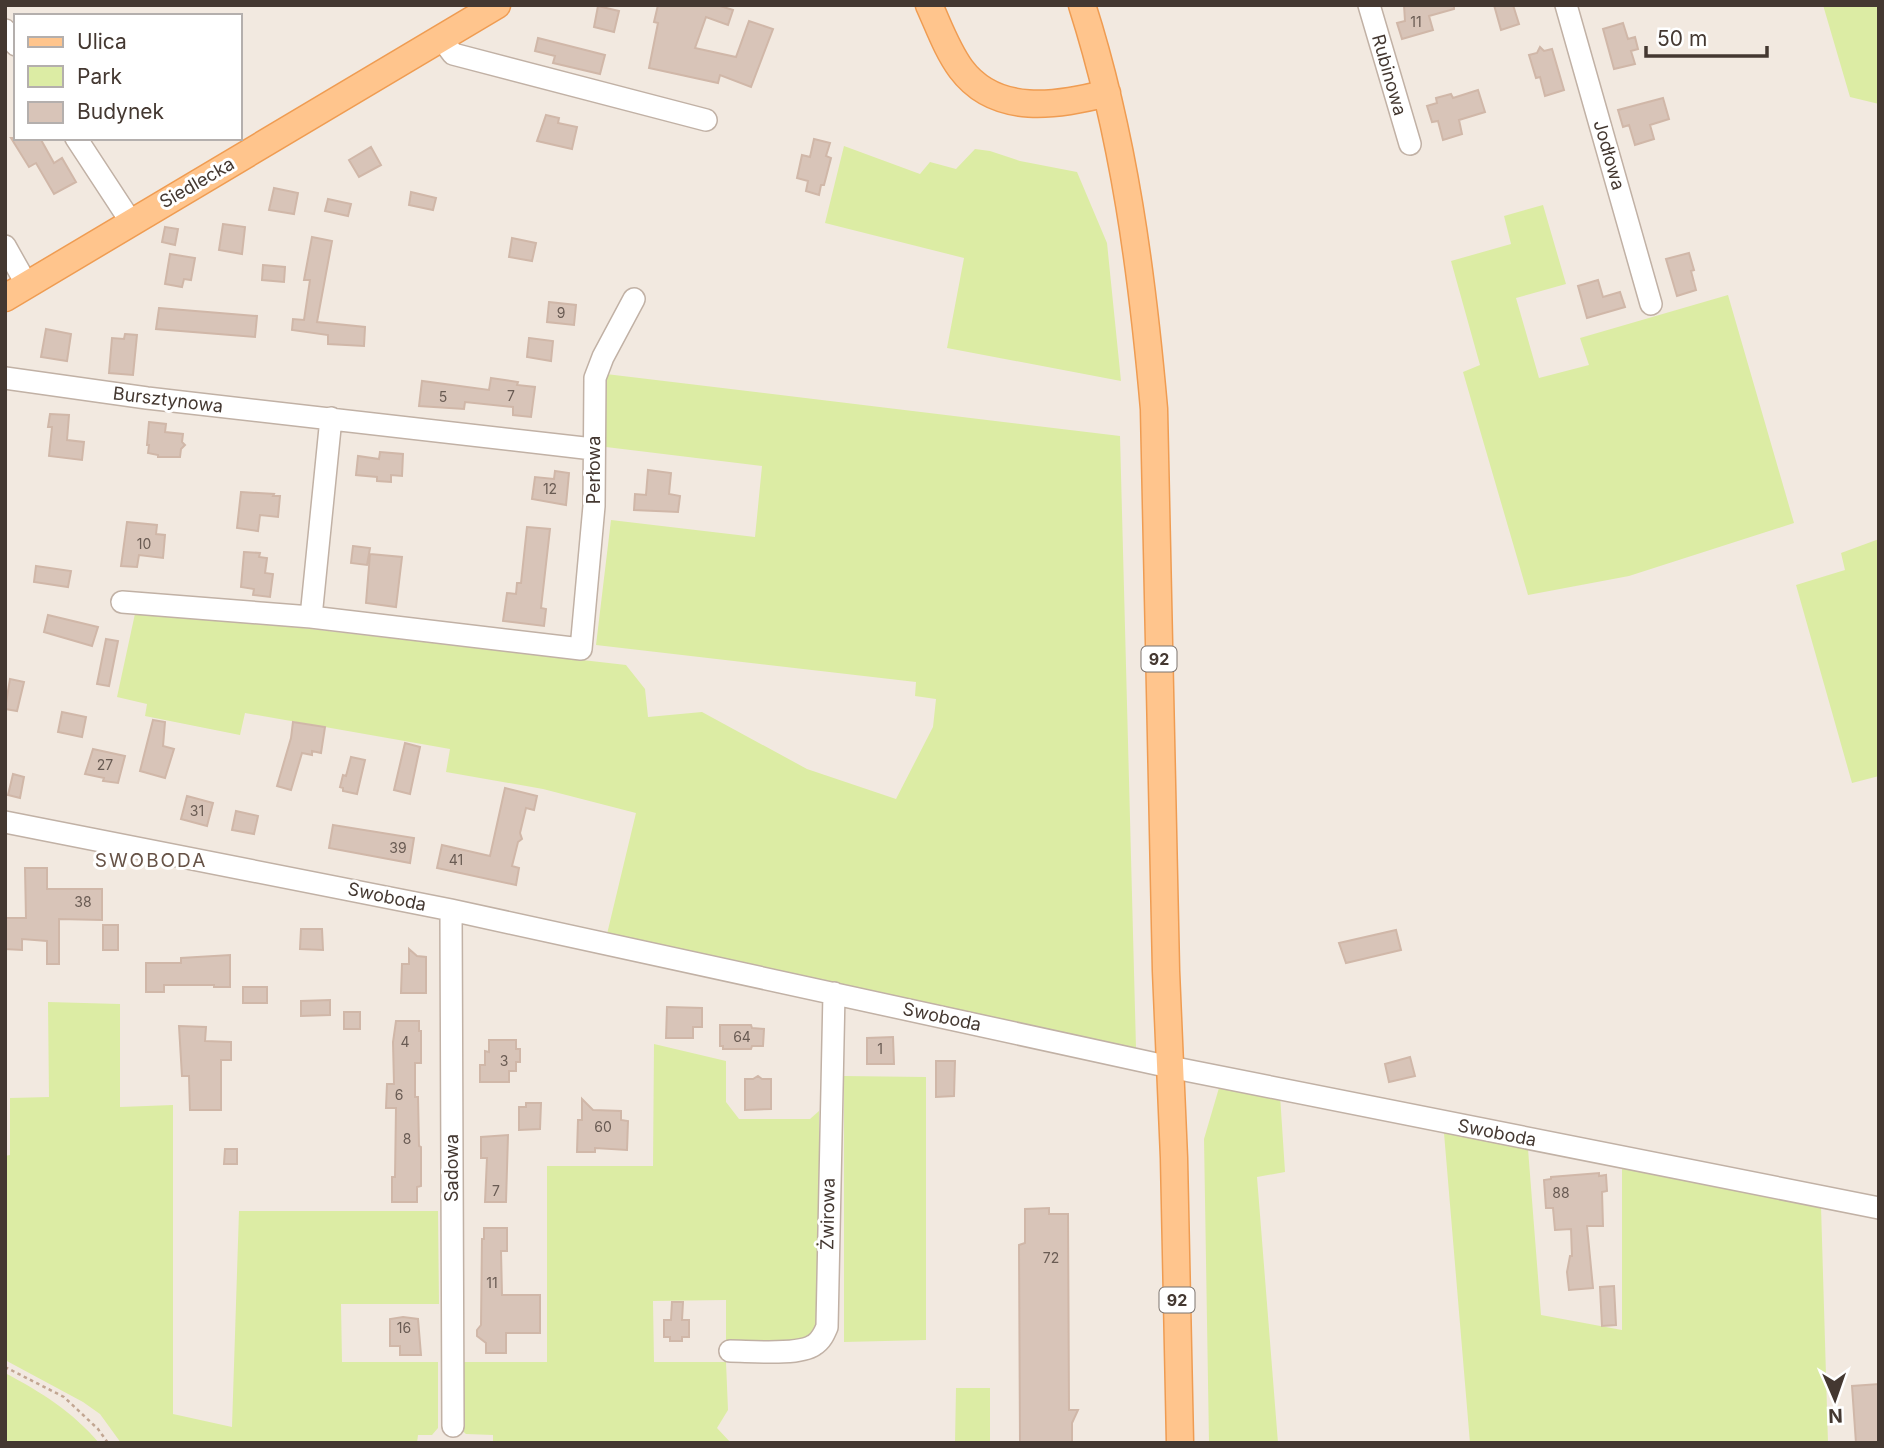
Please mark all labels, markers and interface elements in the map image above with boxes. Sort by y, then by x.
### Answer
house number: 11 [1410,13,1422,30]
legend [14,14,242,140]
scale bar [1646,14,1767,58]
text: 50 m [1657,26,1707,51]
text: Ulica [77,29,127,54]
street label: Rubinowa [1368,32,1411,118]
text: Park [77,64,122,89]
text: Budynek [77,99,165,124]
street label: Jodłowa [1589,117,1629,192]
street label: Siedlecka [156,153,238,212]
house number: 9 [557,304,565,321]
street label: Bursztynowa [112,382,224,417]
house number: 7 [507,387,515,404]
house number: 5 [439,388,447,405]
street label: Perłowa [583,436,604,504]
house number: 12 [543,480,557,497]
house number: 10 [137,535,151,552]
road number: 92 [1142,646,1176,672]
house number: 27 [97,756,113,773]
house number: 31 [190,802,204,819]
house number: 39 [389,839,407,856]
district label: SWOBODA [95,849,207,872]
house number: 41 [449,851,463,868]
street label: Swoboda [346,878,428,915]
house number: 38 [74,893,92,910]
street label: Swoboda [901,998,983,1035]
house number: 64 [733,1028,751,1045]
house number: 4 [400,1033,410,1050]
house number: 1 [877,1040,883,1057]
house number: 3 [500,1052,508,1069]
house number: 6 [395,1086,403,1103]
street label: Swoboda [1456,1115,1538,1150]
house number: 60 [594,1118,612,1135]
house number: 8 [403,1130,411,1147]
street label: Sadowa [441,1134,462,1202]
street label: Żwirowa [815,1178,839,1250]
house number: 7 [492,1182,500,1199]
house number: 88 [1552,1184,1570,1201]
house number: 72 [1043,1249,1059,1266]
house number: 11 [486,1274,498,1291]
road number: 92 [1160,1288,1194,1312]
house number: 16 [397,1319,411,1336]
north arrow [1800,1364,1870,1434]
text: N [1828,1404,1843,1427]

